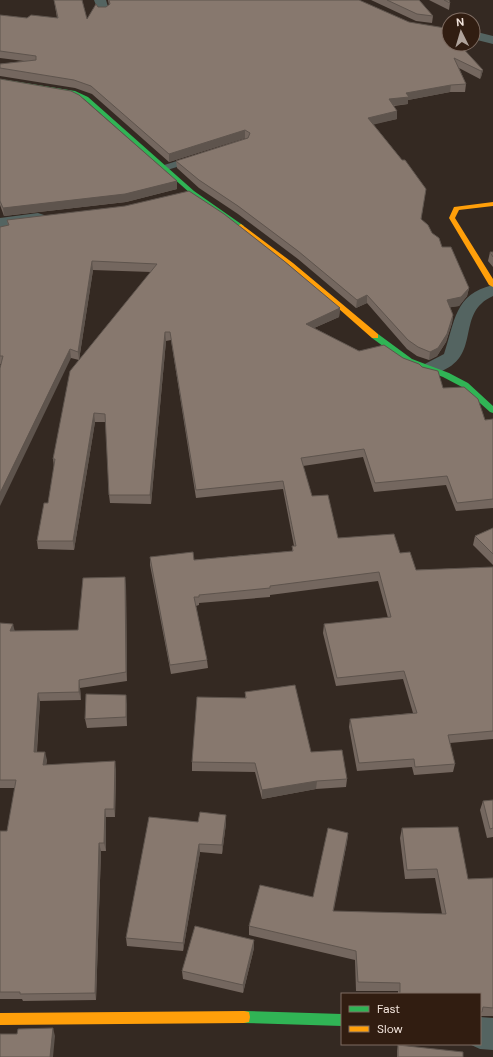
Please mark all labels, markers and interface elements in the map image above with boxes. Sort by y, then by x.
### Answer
north arrow [441,12,481,52]
text: N [456,15,465,29]
legend [341,993,481,1045]
text: Fast [377,1001,400,1017]
text: Slow [377,1021,403,1037]

